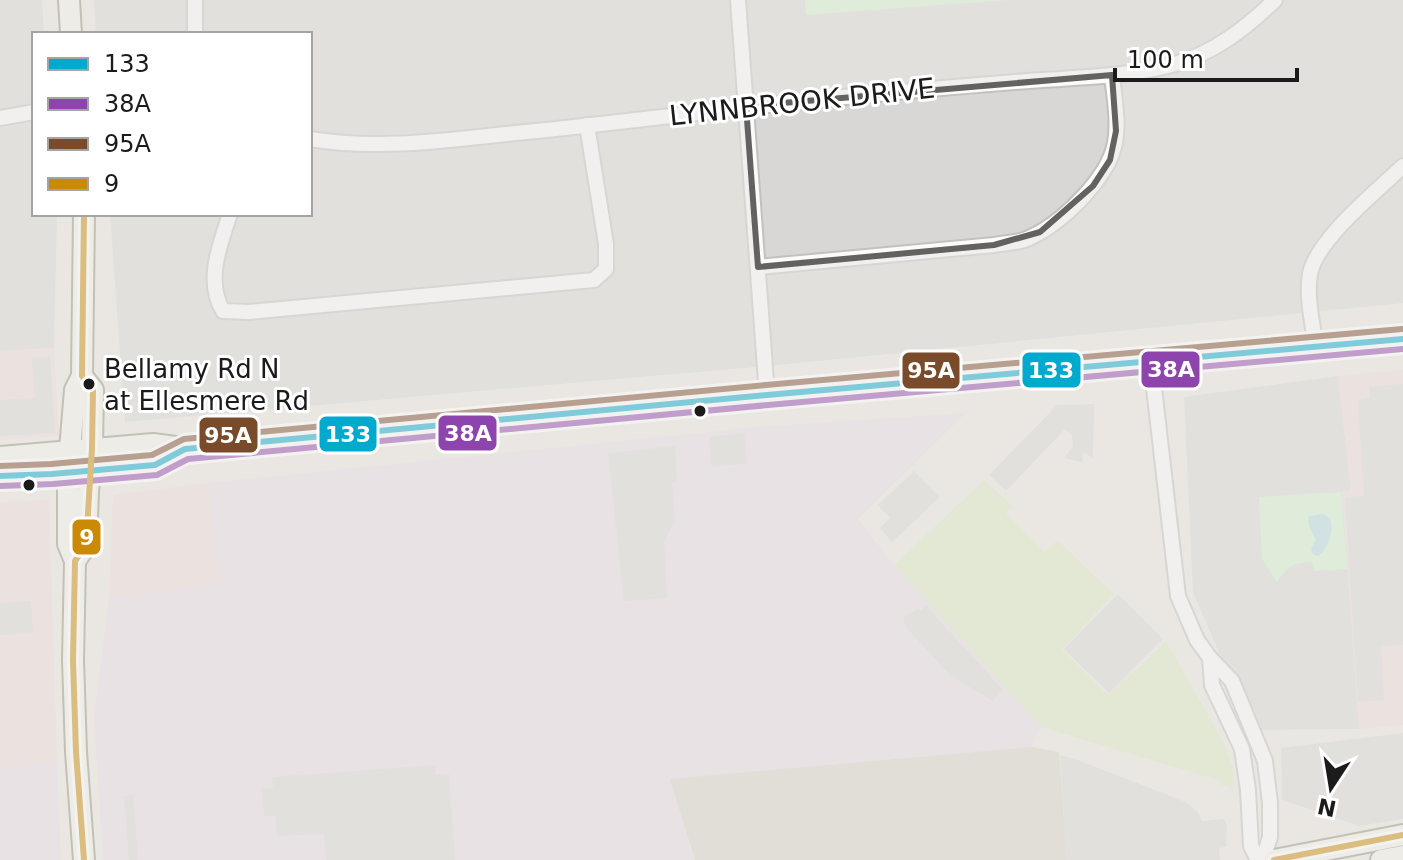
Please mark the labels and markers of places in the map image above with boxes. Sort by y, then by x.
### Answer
place label: Bellamy Rd N at Ellesmere Rd [104,354,309,416]
marker: Bellamy Rd N at Ellesmere Rd [81,376,97,392]
unlabelled marker [692,403,708,419]
unlabelled marker [21,477,37,493]

